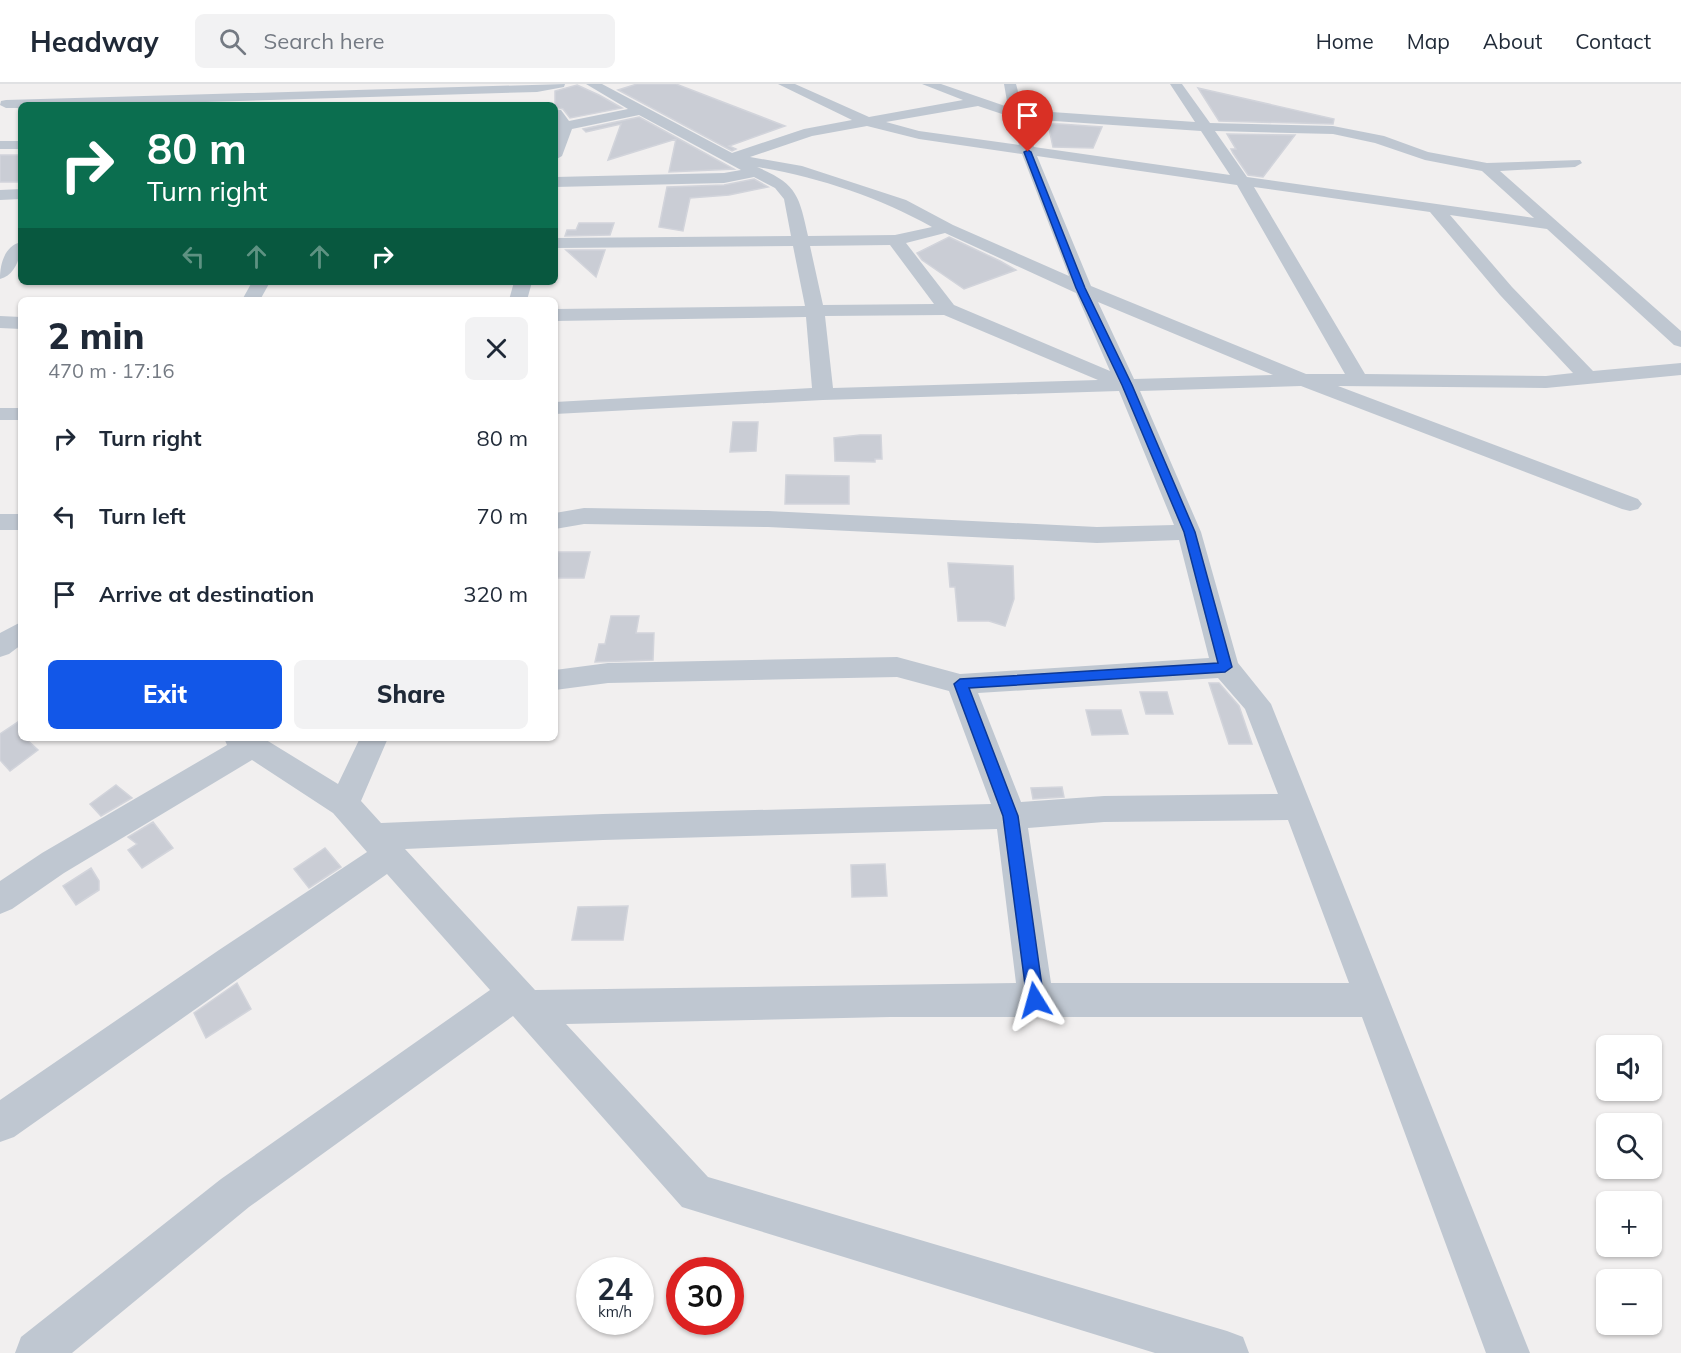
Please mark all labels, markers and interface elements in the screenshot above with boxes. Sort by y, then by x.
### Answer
search box [195,14,615,68]
text: Headway [30,24,159,59]
icon: search [216,25,249,58]
text: Search here [264,27,385,55]
text: Home [1316,28,1374,54]
text: Map [1407,28,1450,54]
text: About [1483,28,1542,54]
text: Contact [1575,28,1651,54]
pin [1002,90,1053,152]
icon: arrive [1011,99,1044,132]
text: 80 m [147,122,247,175]
icon: right [48,126,126,204]
text: Turn right [147,174,267,208]
icon: left [177,240,210,273]
icon: ahead [240,240,273,273]
icon: ahead [303,240,336,273]
icon: right [366,240,399,273]
text: 2 min [48,313,144,358]
button: close [465,317,528,380]
text: 470 m · 17:16 [48,358,174,383]
icon: right [48,422,81,455]
text: Turn right [99,424,202,452]
text: 80 m [477,424,528,452]
icon: left [48,500,81,533]
text: Turn left [99,502,186,530]
text: 70 m [477,502,528,530]
icon: arrive [48,578,81,611]
text: Arrive at destination [99,580,314,608]
text: 320 m [463,580,528,608]
button: Exit [48,660,282,729]
button: Share [294,660,528,729]
position arrow [1003,968,1067,1032]
map controls [1596,1035,1662,1335]
button: sound [1596,1035,1662,1101]
button: search [1596,1113,1662,1179]
button: + [1596,1191,1662,1257]
speed limit sign: 30 [666,1257,744,1335]
button: − [1596,1269,1662,1335]
text: 24 [597,1270,633,1308]
text: km/h [598,1302,632,1321]

